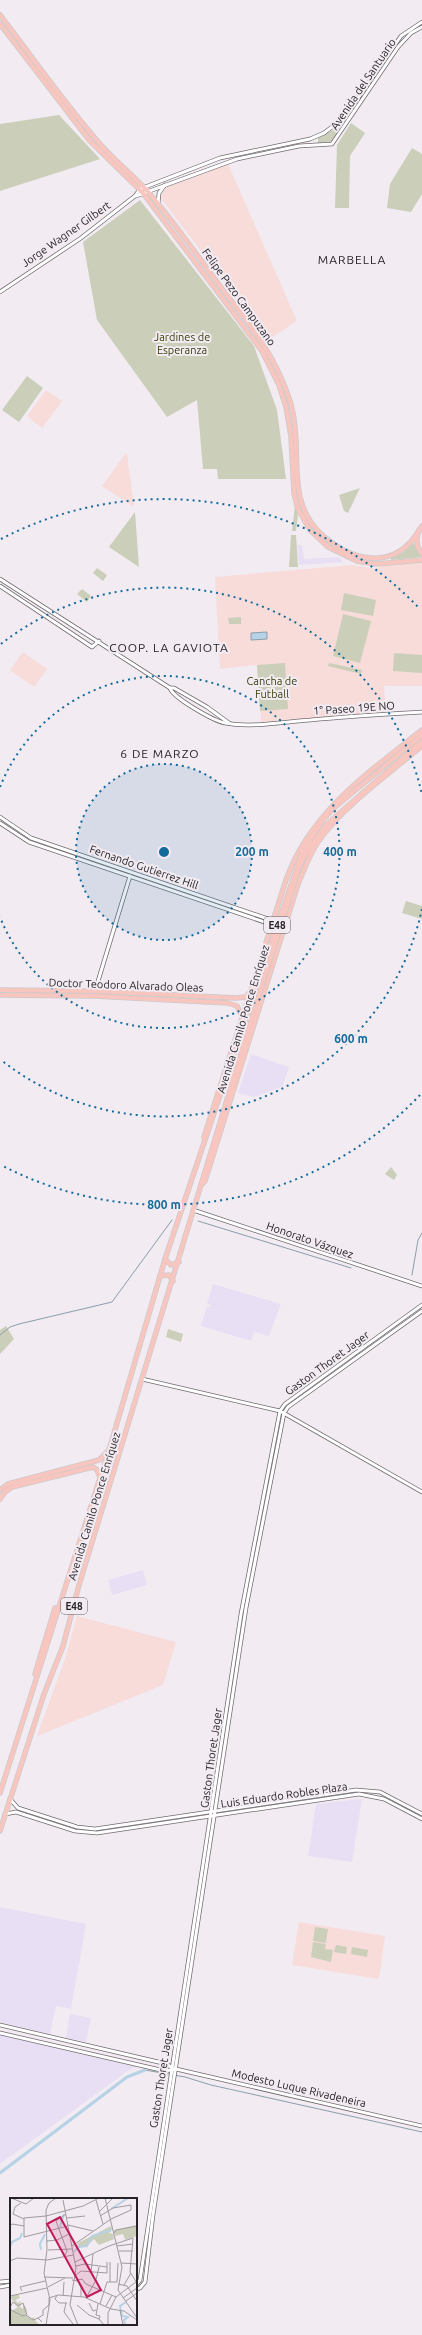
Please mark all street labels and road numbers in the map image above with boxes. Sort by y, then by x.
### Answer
street label: Avenida del Santuario [328,36,398,132]
street label: Jorge Wagner Gilbert [19,198,113,269]
street label: Felipe Pezo Campuzano [200,246,278,348]
street label: 1° Paseo 19E NO [313,699,395,717]
street label: Fernando Gutierrez Hill [88,843,200,891]
road number: E48 [264,917,290,933]
street label: Avenida Camilo Ponce Enríquez [215,943,271,1095]
street label: Doctor Teodoro Alvarado Oleas [48,976,204,994]
street label: Honorato Vázquez [265,1219,355,1261]
street label: Gaston Thoret Jager [283,1328,372,1397]
street label: Avenida Camilo Ponce Enríquez [66,1430,122,1582]
road number: E48 [61,1598,87,1614]
street label: Gaston Thoret Jager [198,1706,224,1809]
street label: Luis Eduardo Robles Plaza [220,1780,348,1810]
street label: Gaston Thoret Jager [147,2026,175,2129]
street label: Modesto Luque Rivadeneira [231,2067,367,2109]

